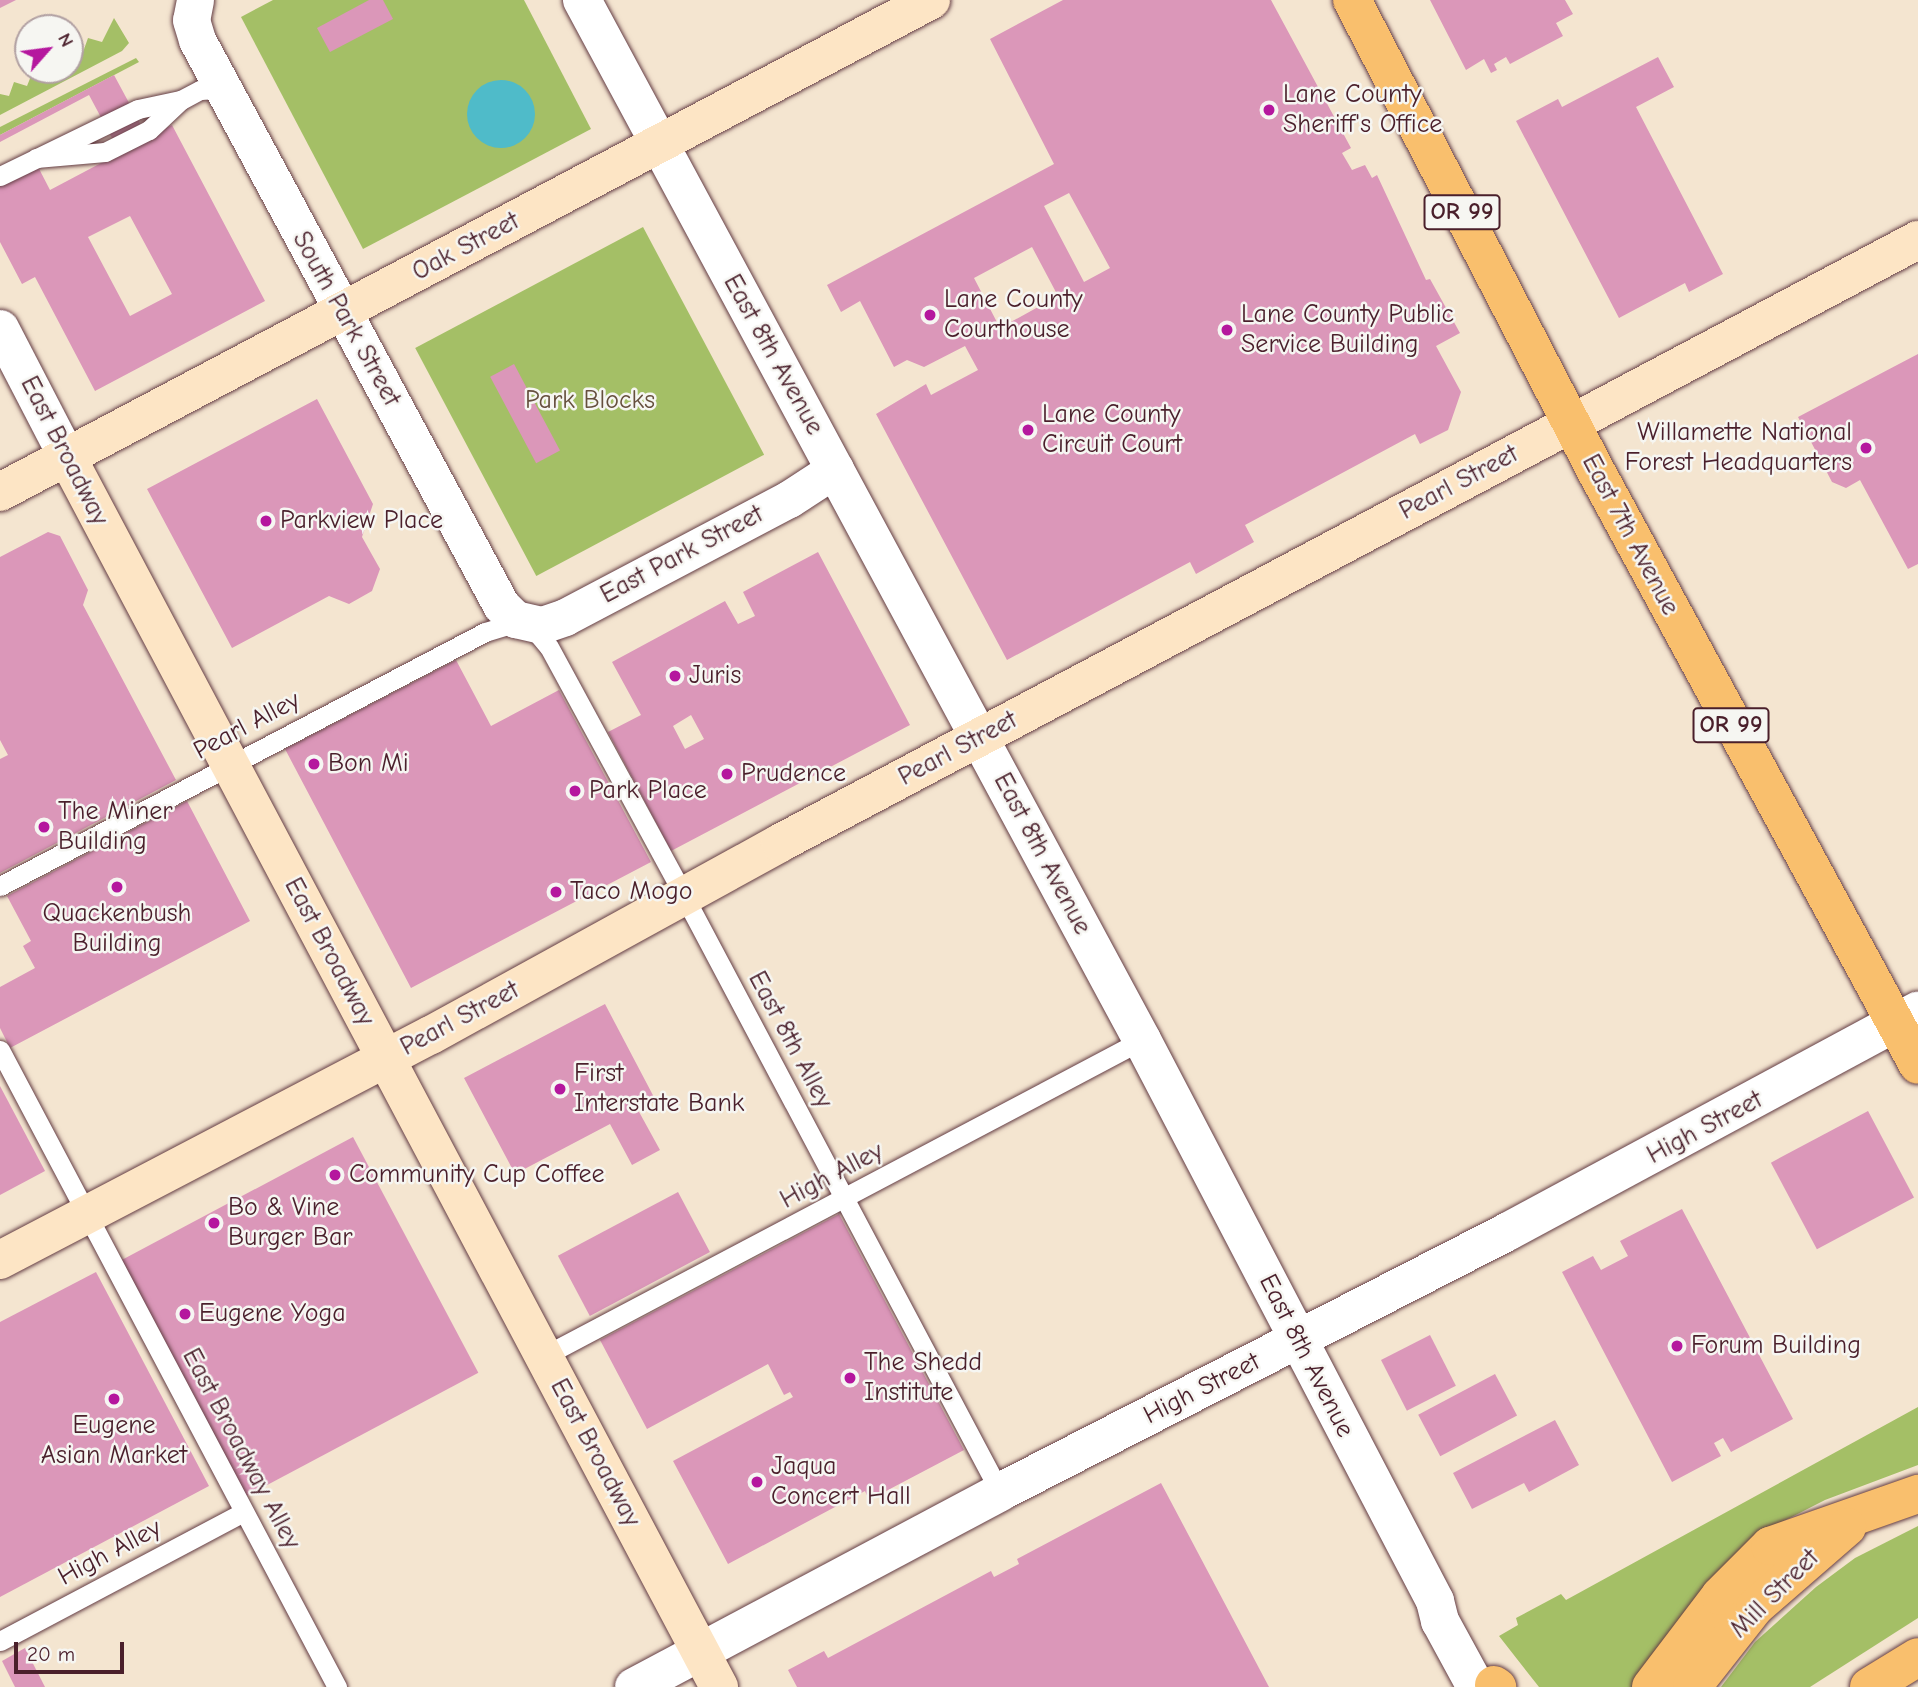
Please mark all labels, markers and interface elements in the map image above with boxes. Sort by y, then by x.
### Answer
north arrow [14,14,84,84]
text: N [53,29,78,51]
place label: Lane County Sheriff's Office [1283,79,1442,140]
marker: Lane County Sheriff's Office [1261,102,1277,118]
road number: OR 99 [1424,192,1500,232]
street label: Oak Street [407,206,525,288]
street label: South Park Street [285,226,407,412]
street label: East 8th Avenue [716,269,830,441]
place label: Lane County Courthouse [944,284,1083,346]
place label: Lane County Public Service Building [1241,299,1454,360]
marker: Lane County Courthouse [922,307,938,323]
marker: Lane County Public Service Building [1219,322,1235,338]
street label: East Broadway [13,371,115,531]
park label: Park Blocks [525,385,655,417]
place label: Lane County Circuit Court [1042,399,1182,460]
place label: Willamette National Forest Headquarters [1625,417,1852,478]
marker: Lane County Circuit Court [1020,422,1036,438]
street label: Pearl Street [1394,439,1524,527]
marker: Willamette National Forest Headquarters [1858,440,1874,456]
street label: East 7th Avenue [1575,449,1685,621]
street label: East Park Street [595,499,769,611]
place label: Parkview Place [280,505,443,537]
marker: Parkview Place [258,513,274,529]
place label: Juris [689,660,741,692]
marker: Juris [667,668,683,684]
street label: Pearl Alley [189,685,305,767]
road number: OR 99 [1692,704,1770,746]
street label: Pearl Street [893,705,1023,793]
place label: Bon Mi [328,748,409,780]
marker: Bon Mi [306,756,322,772]
place label: Prudence [741,758,846,790]
marker: Prudence [719,766,735,782]
street label: East 8th Avenue [986,768,1098,940]
place label: Park Place [589,775,707,807]
marker: Park Place [567,783,583,799]
place label: The Miner Building [58,796,173,858]
marker: The Miner Building [36,819,52,835]
street label: East Broadway [277,873,381,1031]
place label: Taco Mogo [570,876,693,908]
marker: Quackenbush Building [109,879,125,895]
marker: Taco Mogo [548,884,564,900]
place label: Quackenbush Building [42,898,192,960]
street label: East 8th Alley [741,966,839,1114]
street label: Pearl Street [395,975,525,1063]
place label: First Interstate Bank [574,1058,744,1120]
marker: First Interstate Bank [552,1081,568,1097]
street label: High Street [1642,1085,1768,1171]
street label: High Alley [775,1136,889,1216]
place label: Community Cup Coffee [349,1159,604,1191]
marker: Community Cup Coffee [327,1167,343,1183]
place label: Bo & Vine Burger Bar [228,1192,353,1254]
marker: Bo & Vine Burger Bar [206,1215,222,1231]
street label: East 8th Avenue [1252,1269,1360,1443]
place label: Eugene Yoga [199,1298,346,1330]
marker: Eugene Yoga [177,1306,193,1322]
place label: Forum Building [1691,1330,1861,1362]
marker: Forum Building [1669,1338,1685,1354]
street label: East Broadway Alley [175,1343,307,1555]
street label: High Street [1139,1346,1265,1432]
place label: The Shedd Institute [864,1347,982,1408]
marker: The Shedd Institute [842,1370,858,1386]
street label: East Broadway [543,1374,647,1532]
marker: Eugene Asian Market [106,1391,122,1407]
place label: Eugene Asian Market [41,1410,187,1472]
place label: Jaqua Concert Hall [771,1451,911,1512]
marker: Jaqua Concert Hall [749,1474,765,1490]
street label: High Alley [53,1513,167,1593]
street label: Mill Street [1724,1543,1826,1645]
scale bar [18,1628,128,1672]
text: 20 m [27,1642,75,1666]

